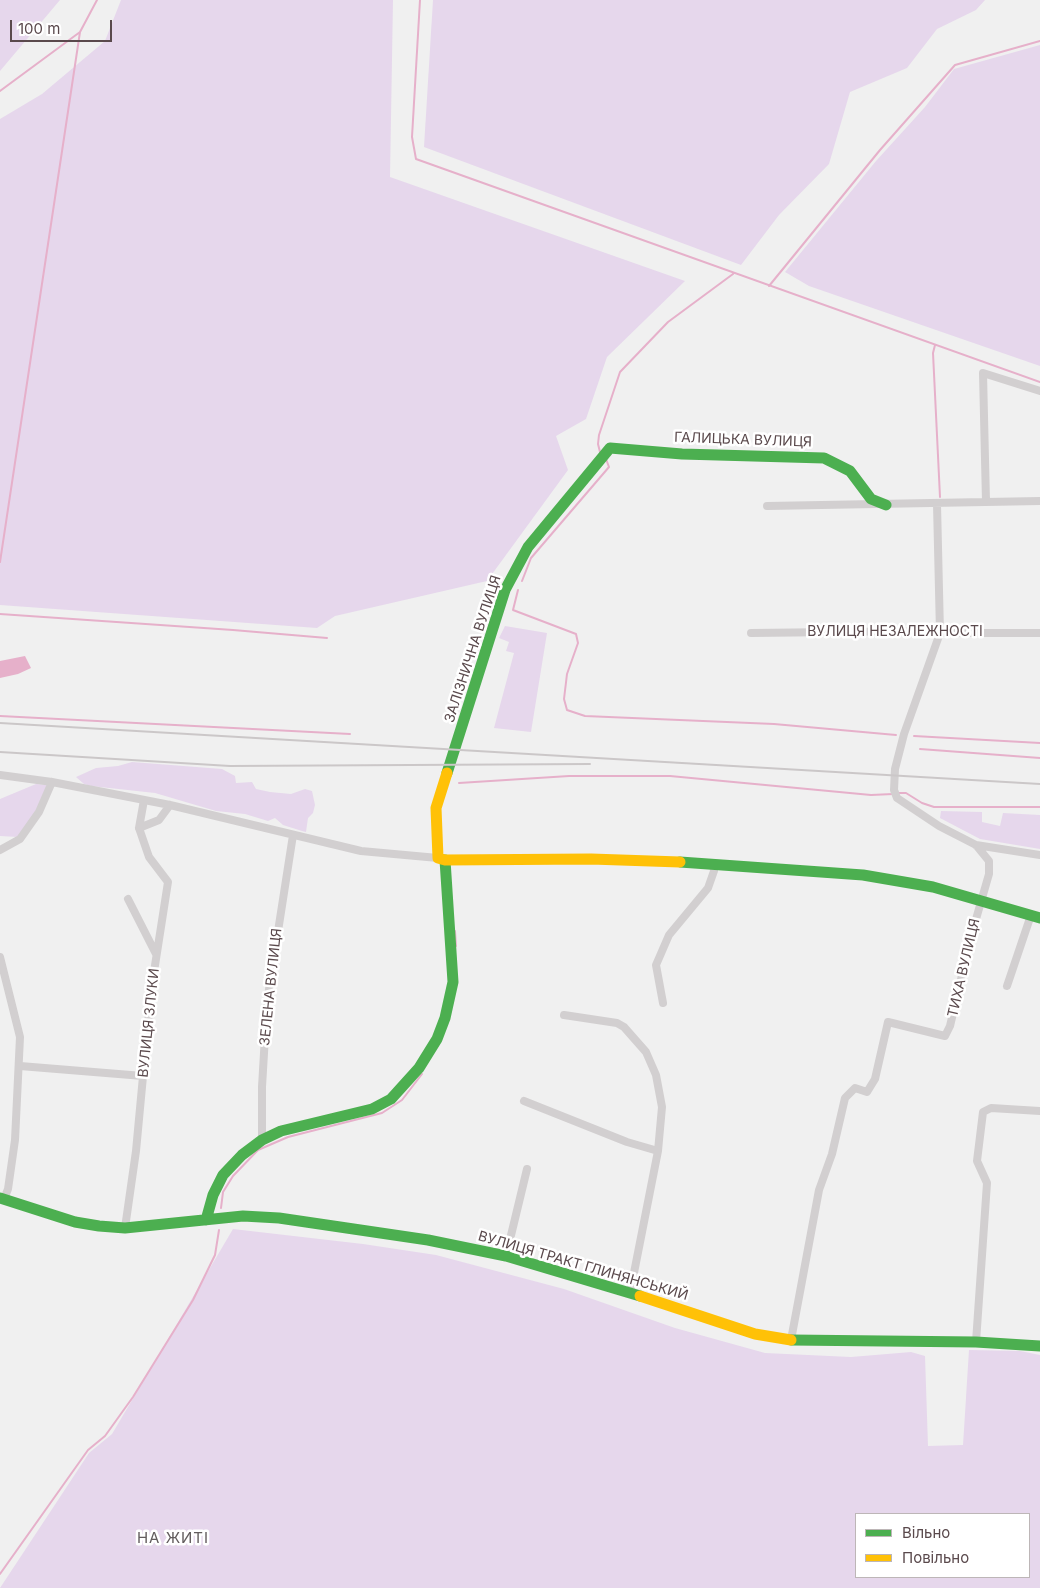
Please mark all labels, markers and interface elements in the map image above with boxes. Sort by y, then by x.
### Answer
scale bar [12,10,115,42]
text: 100 m [18,19,60,38]
street label: ГАЛИЦЬКА ВУЛИЦЯ [674,429,812,451]
street label: ЗАЛІЗНИЧНА ВУЛИЦЯ [441,573,505,725]
street label: ВУЛИЦЯ НЕЗАЛЕЖНОСТІ [807,624,983,640]
street label: ТИХА ВУЛИЦЯ [944,917,984,1019]
street label: ЗЕЛЕНА ВУЛИЦЯ [256,927,286,1047]
street label: ВУЛИЦЯ ЗЛУКИ [135,967,163,1079]
street label: ВУЛИЦЯ ТРАКТ ГЛИНЯНСЬКИЙ [476,1228,690,1304]
legend [855,1513,1030,1578]
text: Вільно [902,1523,950,1542]
district label: НА ЖИТІ [136,1529,210,1547]
text: Повільно [902,1548,969,1567]

